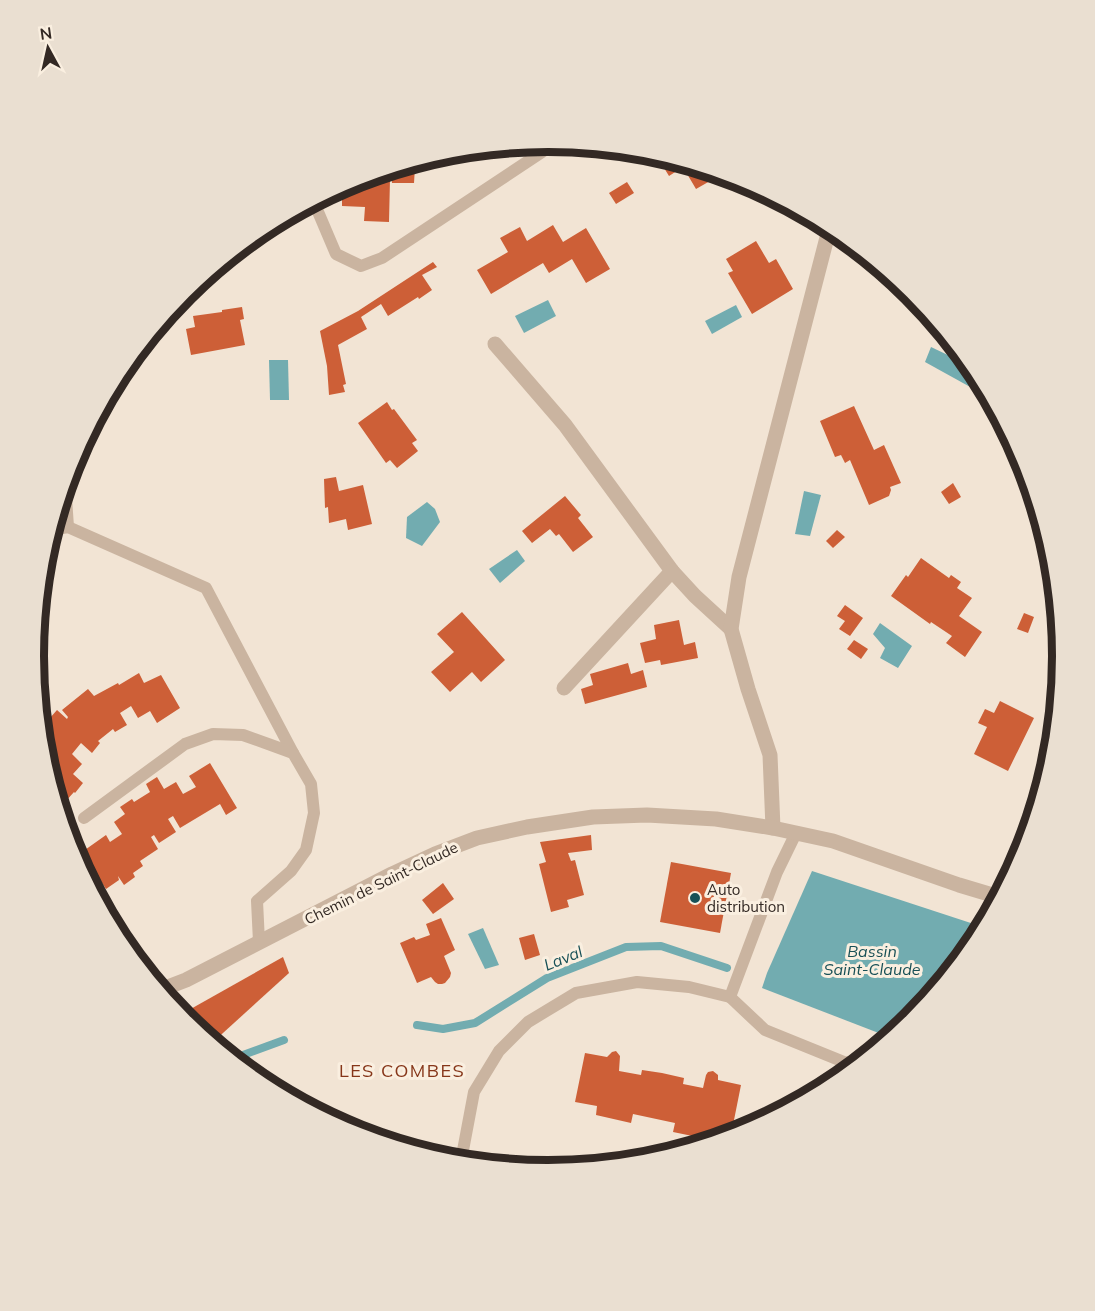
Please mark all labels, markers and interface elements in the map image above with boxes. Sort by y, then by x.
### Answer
north arrow [18,18,78,78]
text: N [39,22,53,44]
street label: Chemin de Saint-Claude [301,838,461,928]
place label: Auto distribution [707,880,785,916]
marker: Auto distribution [688,891,702,905]
water label: Laval [541,941,585,975]
water label: Bassin Saint-Claude [824,941,921,979]
district label: LES COMBES [339,1059,465,1082]

